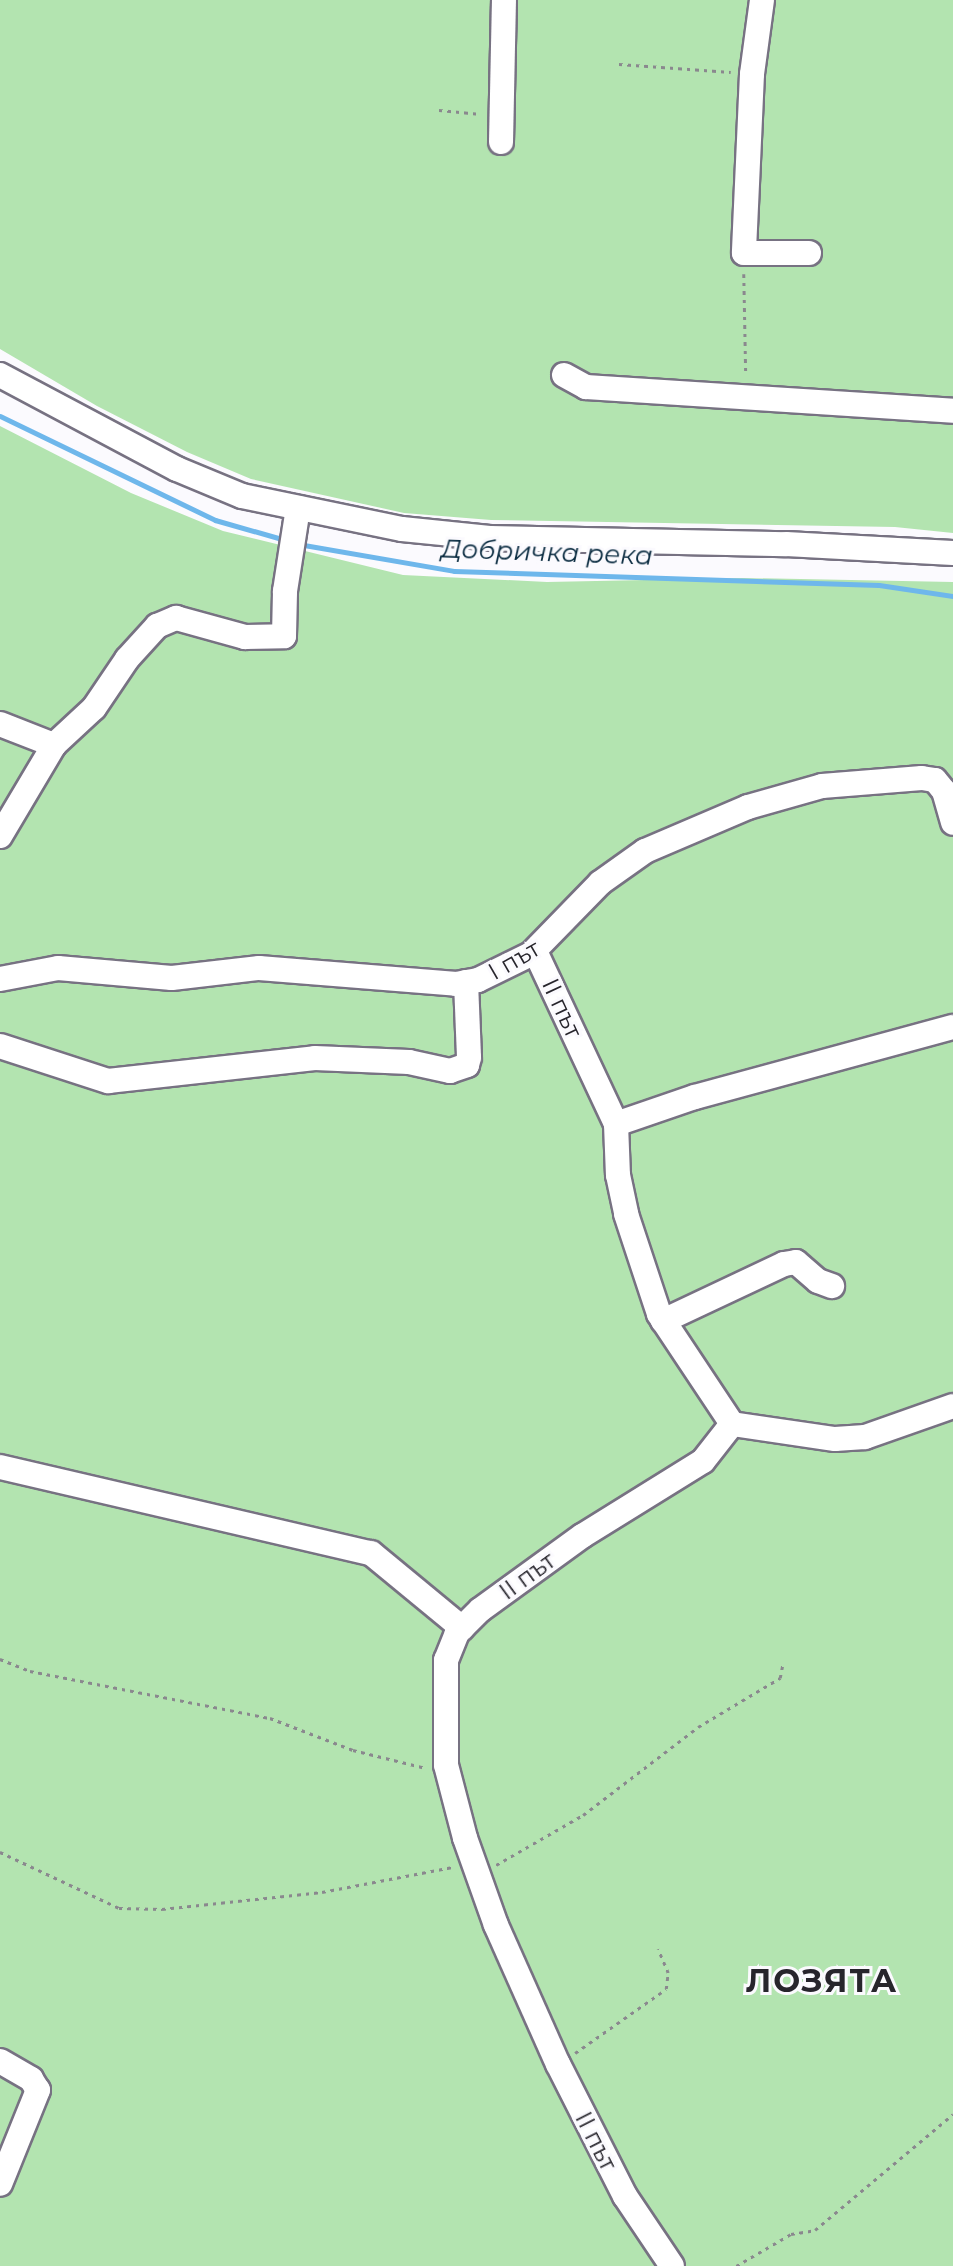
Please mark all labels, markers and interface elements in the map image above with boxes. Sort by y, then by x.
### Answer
water label: Добричка река [441,534,653,572]
street label: І път [483,934,545,986]
street label: ІІ път [536,974,588,1042]
street label: ІІ път [493,1546,561,1606]
district label: ЛОЗЯТА [746,1962,898,2000]
street label: ІІ път [569,2107,623,2175]

